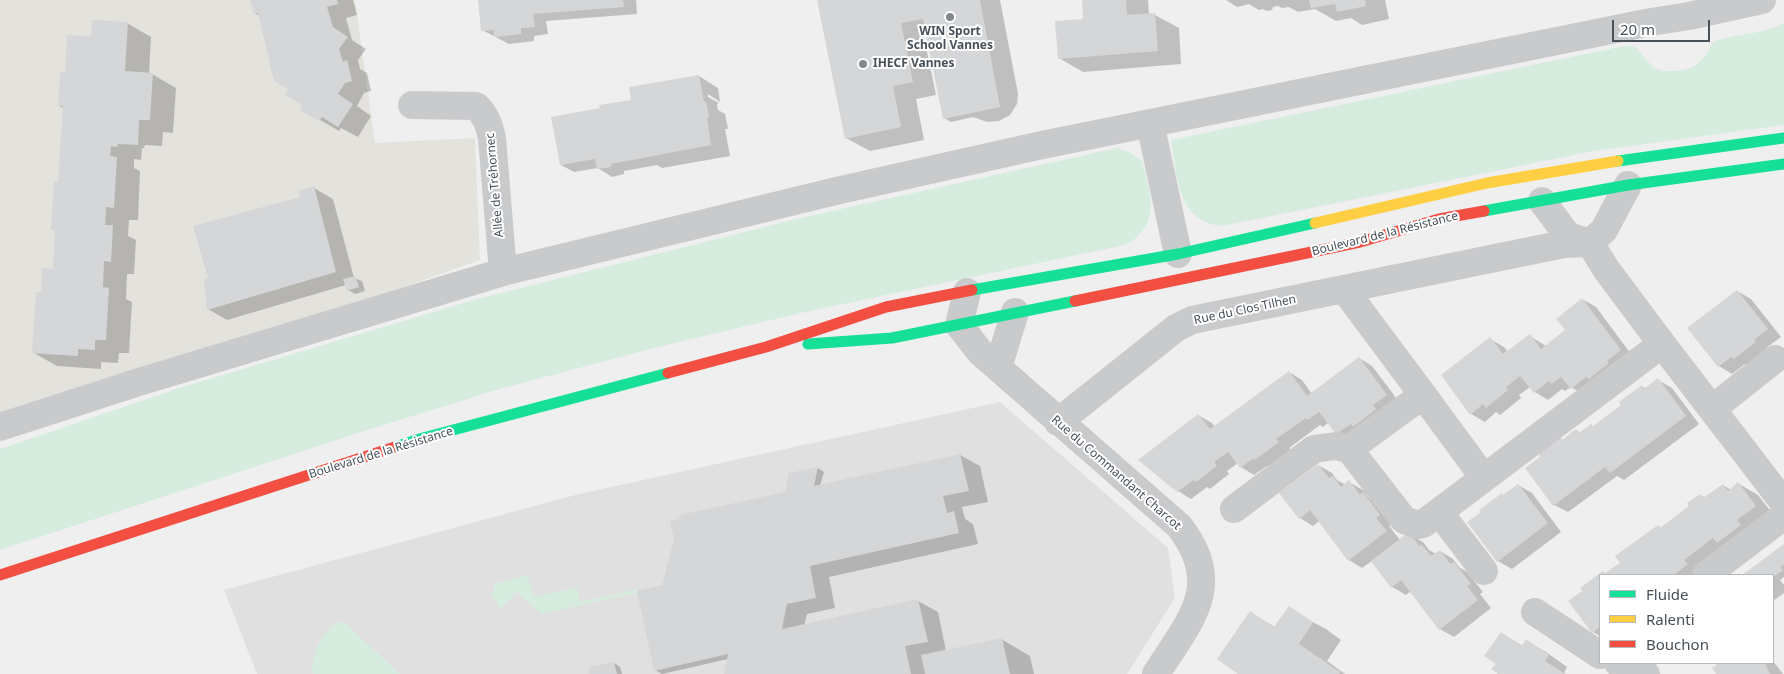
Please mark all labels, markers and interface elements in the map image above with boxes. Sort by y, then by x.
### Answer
scale bar [1614,10,1712,42]
marker: WIN Sport School Vannes [944,11,956,23]
text: 20 m [1620,19,1655,39]
place label: WIN Sport School Vannes [907,25,993,53]
place label: IHECF Vannes [873,57,955,71]
marker: IHECF Vannes [857,58,869,70]
street label: Allée de Tréhornec [483,132,507,238]
street label: Boulevard de la Résistance [1310,209,1460,259]
street label: Rue du Clos Tilhen [1193,292,1297,328]
street label: Rue du Commandant Charcot [1048,413,1184,533]
street label: Boulevard de la Résistance [307,424,455,482]
legend [1599,574,1774,664]
text: Fluide [1646,584,1688,604]
text: Ralenti [1646,609,1695,629]
text: Bouchon [1646,634,1709,654]

